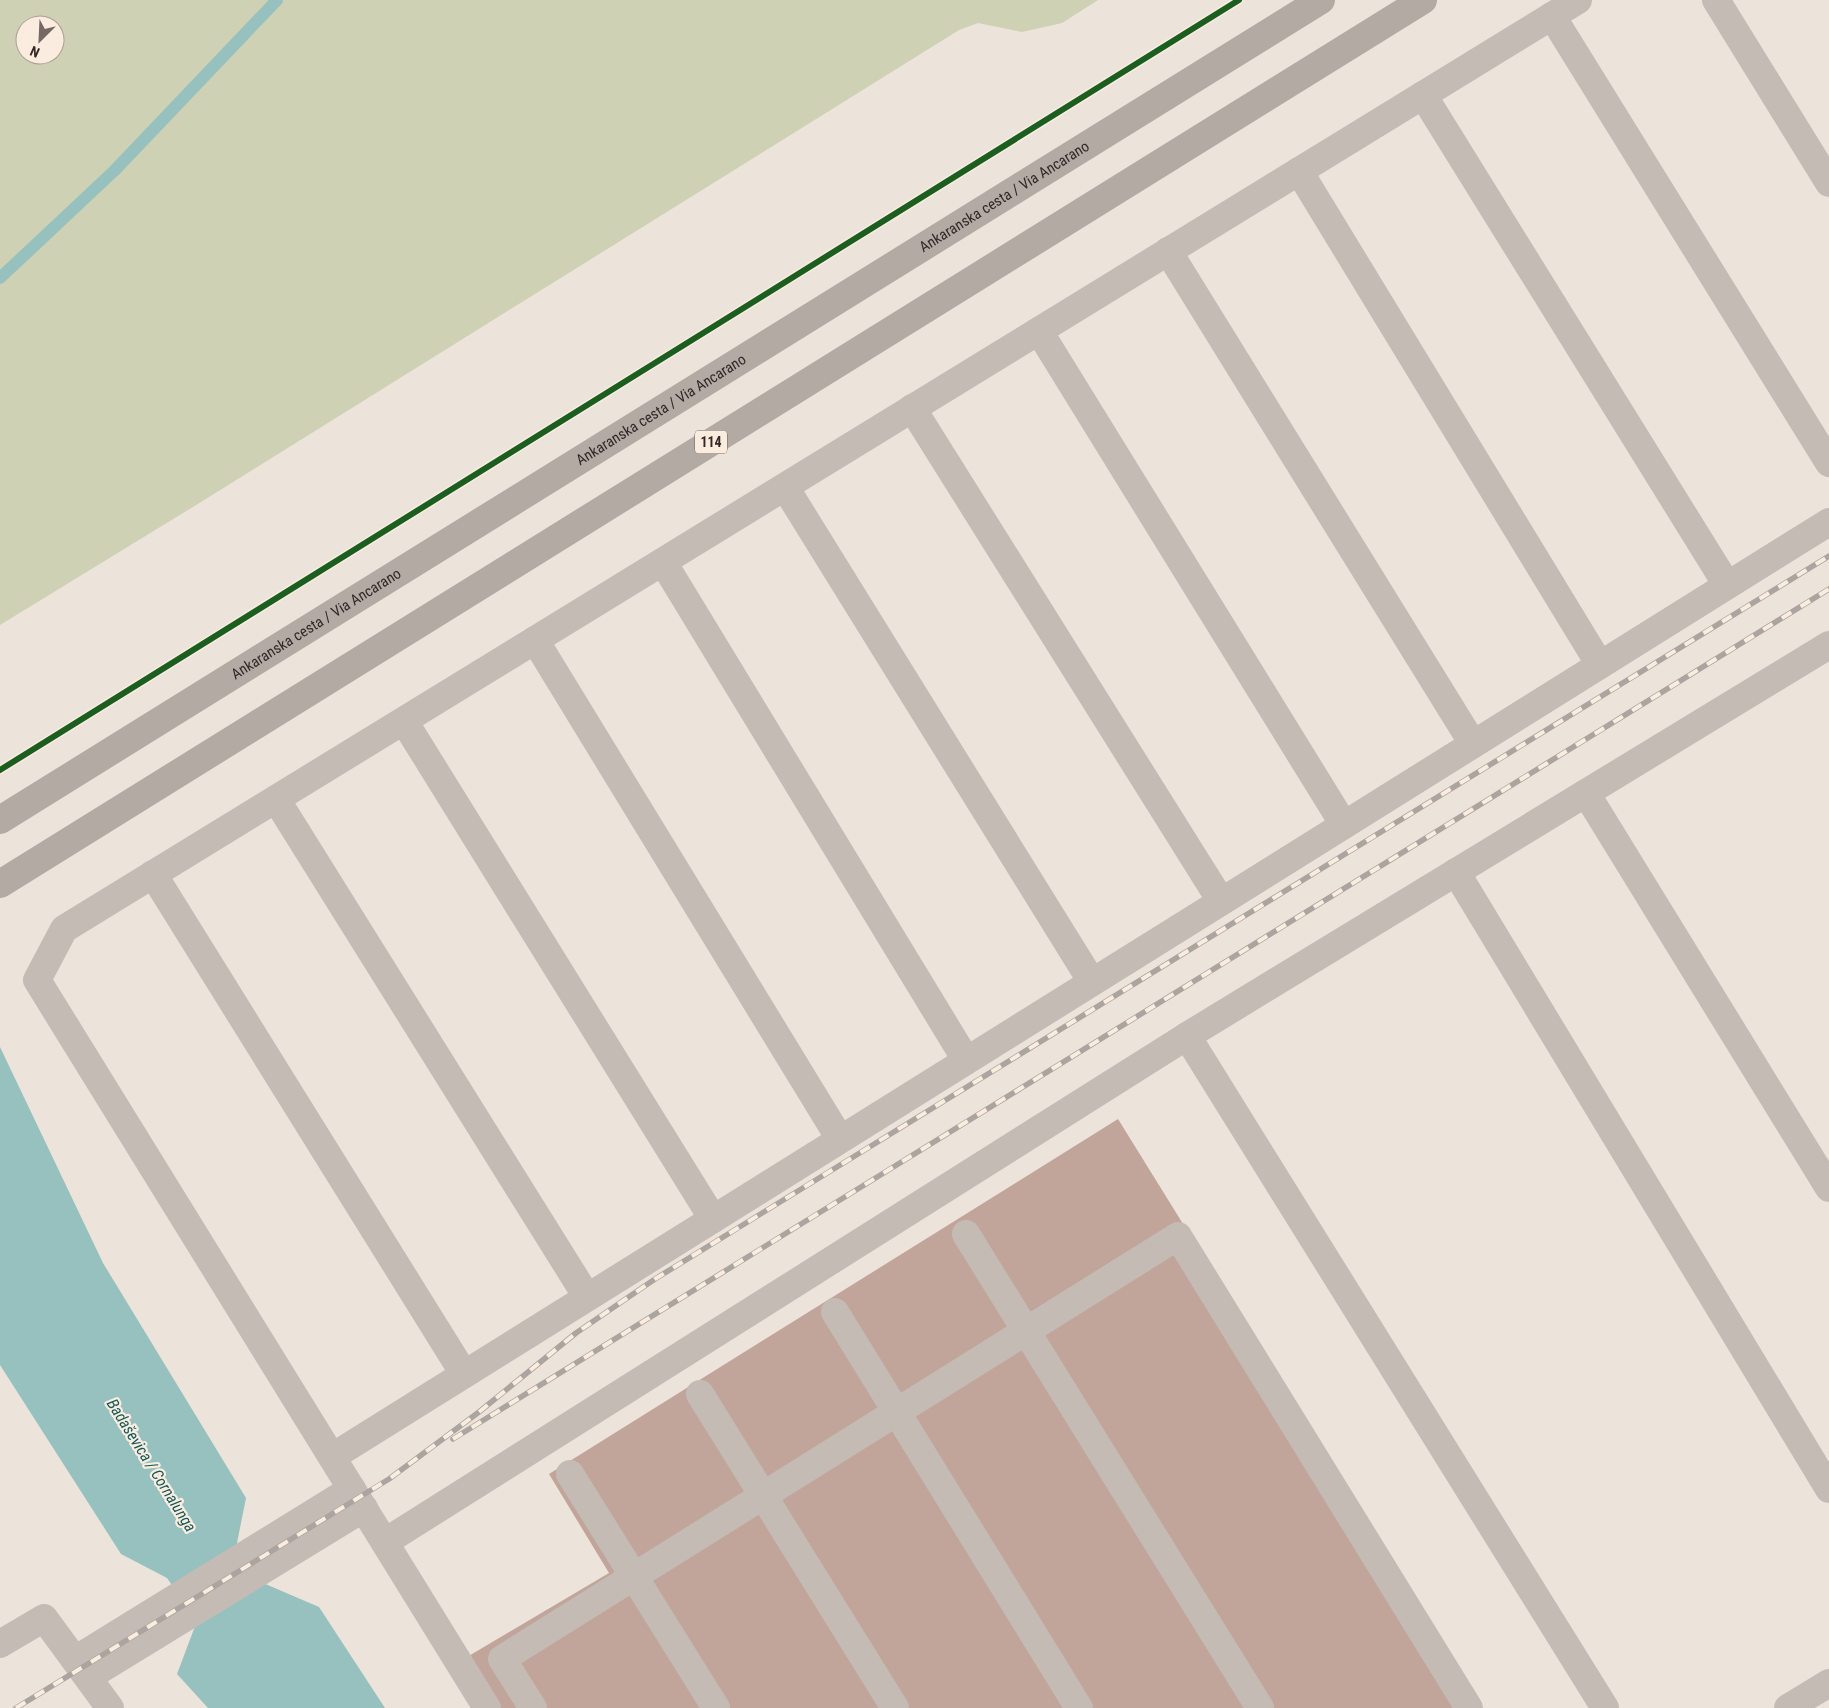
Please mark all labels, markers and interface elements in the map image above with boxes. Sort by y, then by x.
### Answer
north arrow [15,15,65,65]
text: N [28,43,42,61]
street label: Ankaranska cesta / Via Ancarano [916,137,1093,256]
street label: Ankaranska cesta / Via Ancarano [573,350,749,469]
road number: 114 [695,431,727,454]
street label: Ankaranska cesta / Via Ancarano [228,564,404,683]
water label: Badaševica / Cornalunga [103,1395,200,1535]

